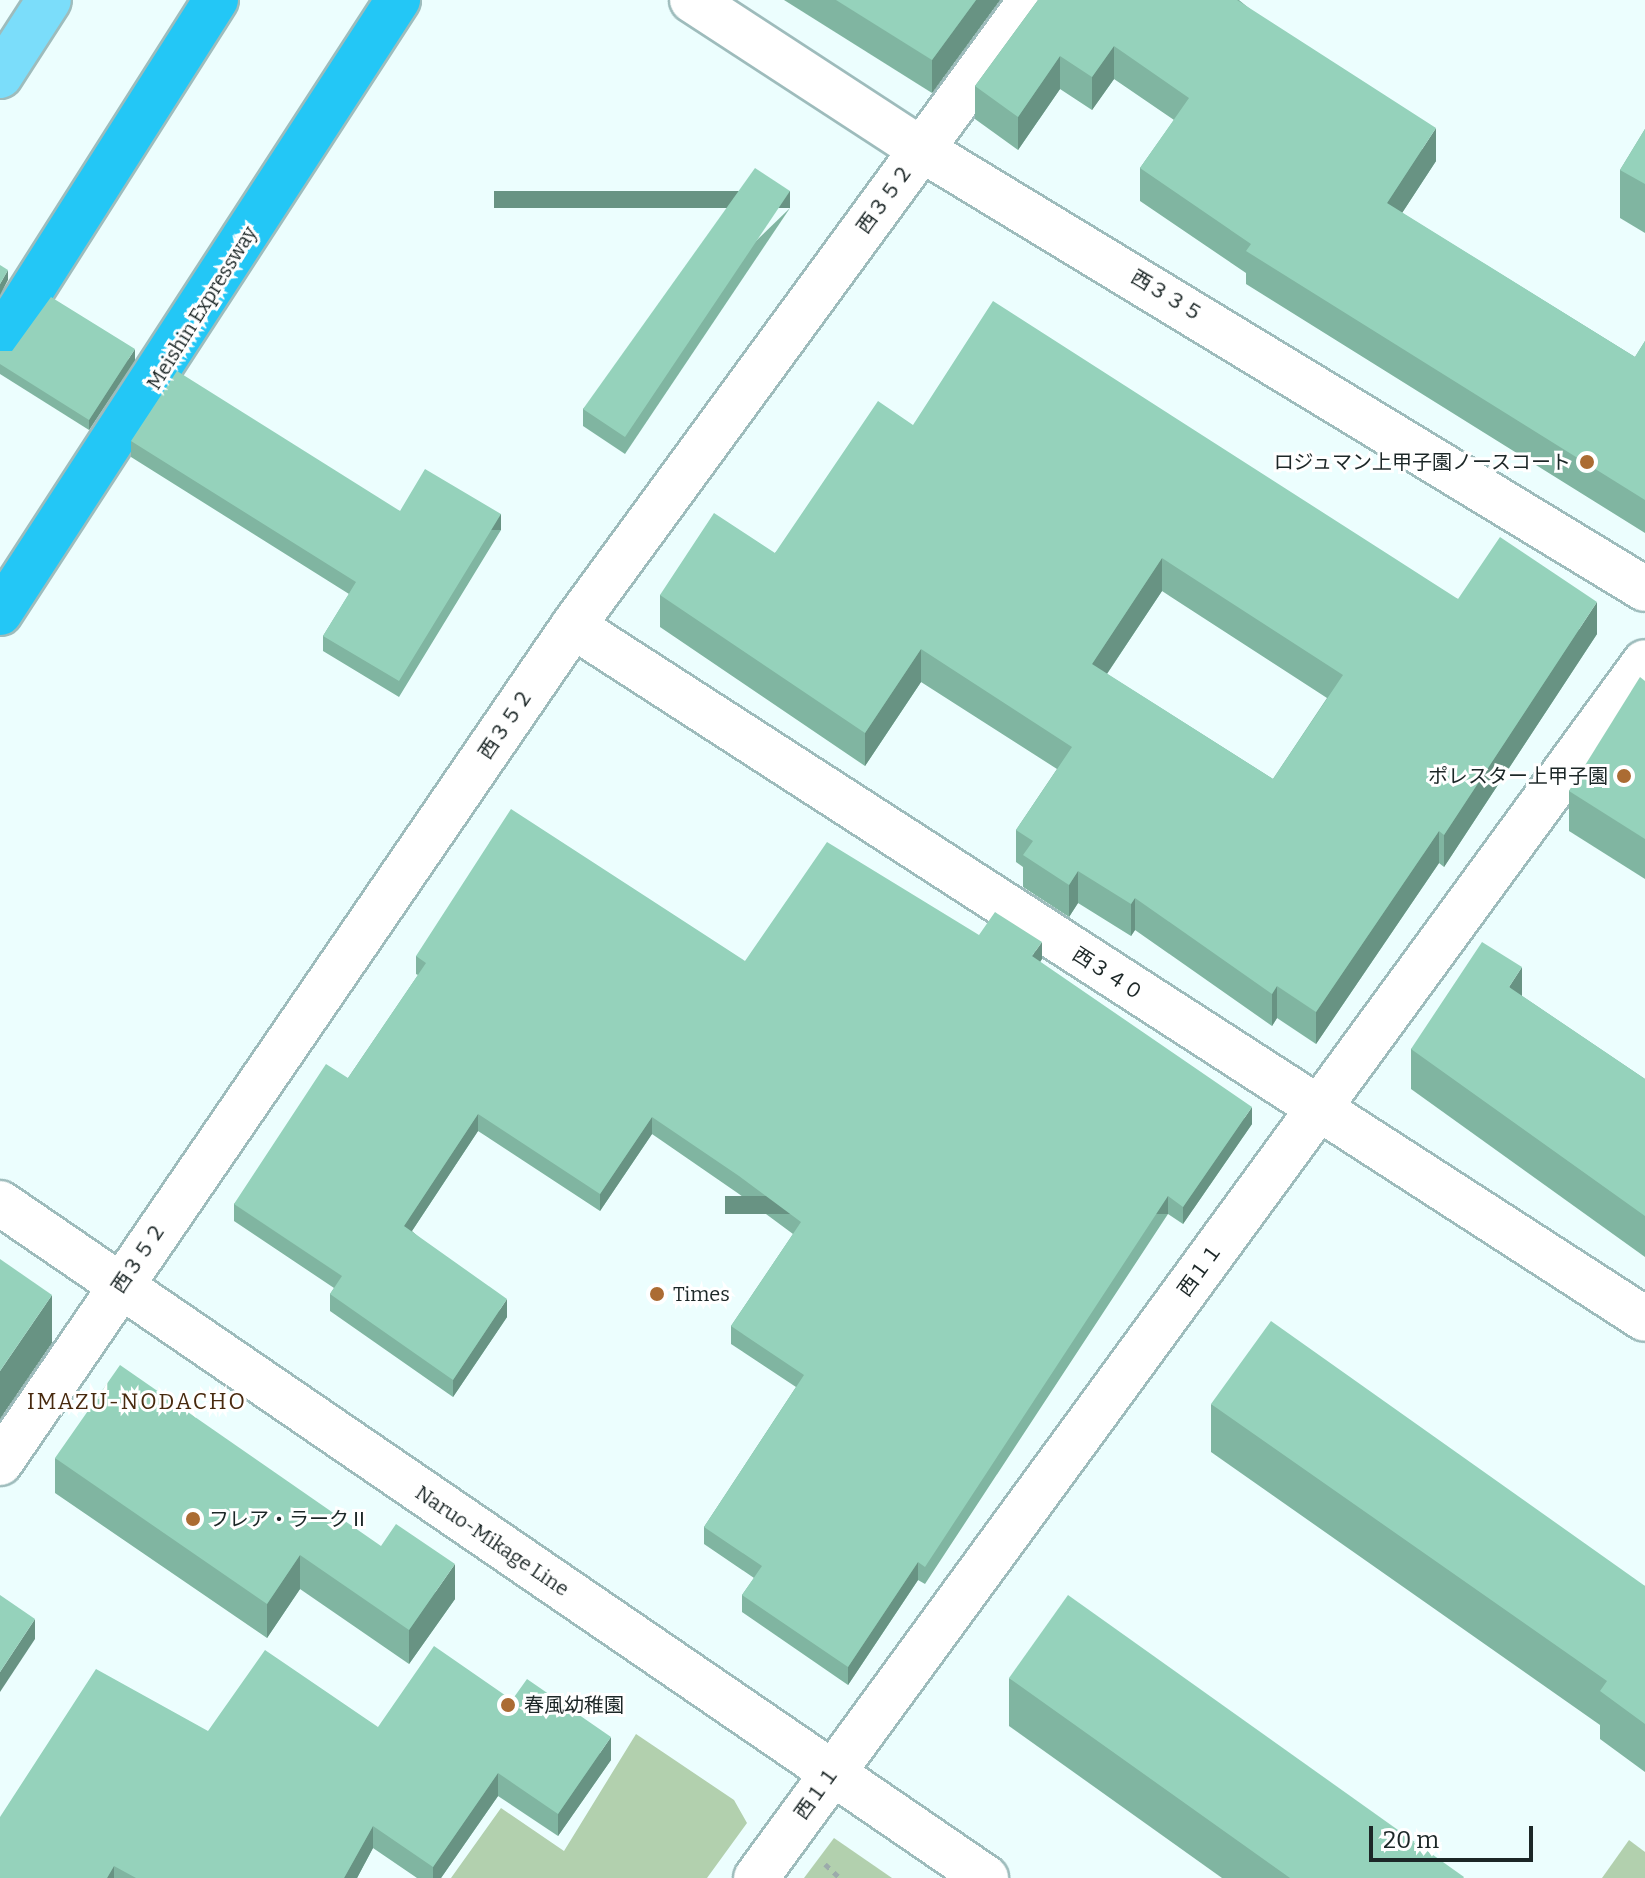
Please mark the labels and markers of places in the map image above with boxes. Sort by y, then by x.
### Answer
place label: ロジュマン上甲子園ノースコート [1271,450,1571,474]
marker: ロジュマン上甲子園ノースコート [1578,453,1596,471]
place label: ポレスター上甲子園 [1428,764,1608,788]
marker: ポレスター上甲子園 [1615,767,1633,785]
place label: Times [673,1282,730,1306]
marker: Times [648,1285,666,1303]
place label: フレア・ラークⅡ [209,1507,369,1531]
marker: フレア・ラークⅡ [184,1510,202,1528]
place label: 春風幼稚園 [524,1693,624,1717]
marker: 春風幼稚園 [499,1696,517,1714]

